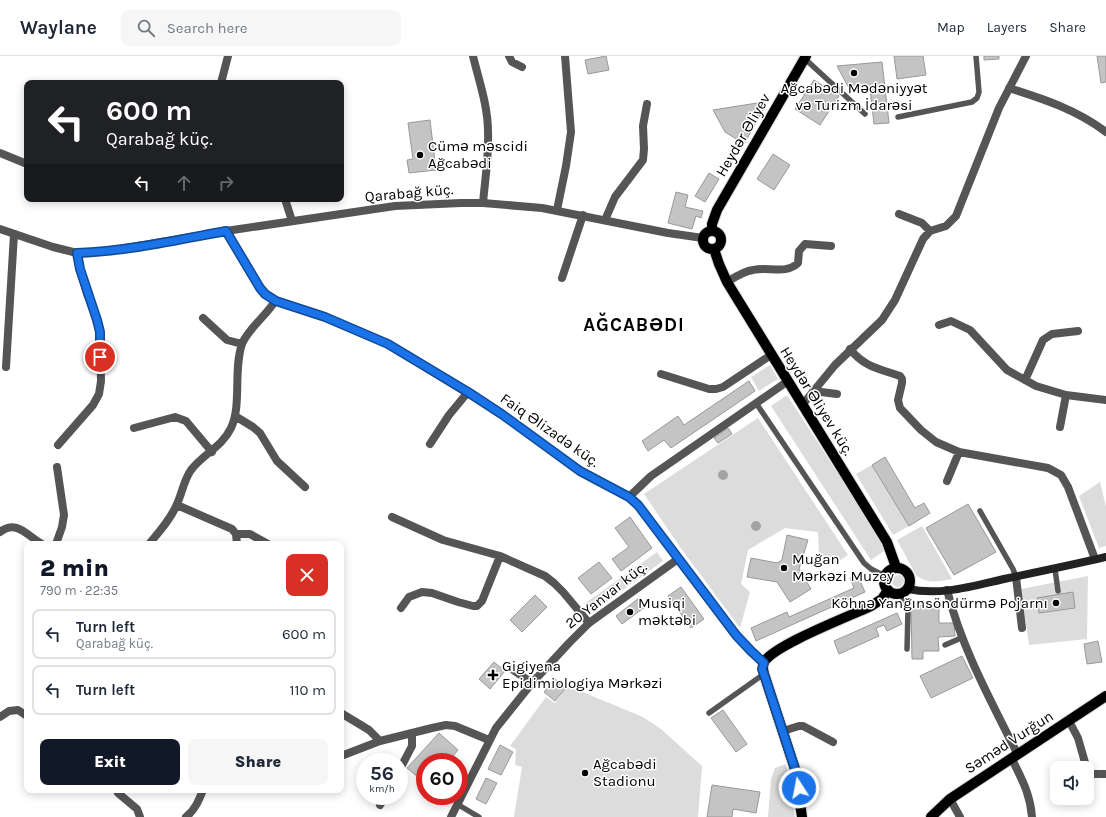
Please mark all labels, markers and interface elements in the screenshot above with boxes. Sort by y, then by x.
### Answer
search box [121,10,401,46]
text: Waylane [20,17,97,39]
icon: search [135,17,157,39]
text: Search here [167,19,247,37]
text: Map [937,19,965,36]
text: Layers [987,19,1027,36]
text: Share [1049,19,1086,36]
marker: Ağcabədi Mədəniyyət və Turizm İdarəsi [849,68,859,78]
place label: Ağcabədi Mədəniyyət və Turizm İdarəsi [781,79,928,114]
street label: Heydər Əliyev [712,90,774,180]
text: 600 m [106,94,192,127]
icon: left [40,96,92,148]
text: Qarabağ küç. [106,128,213,150]
place label: Cümə məscidi Ağcabədi [428,137,528,172]
marker: Cümə məscidi Ağcabədi [415,150,425,160]
icon: left [131,172,153,194]
icon: ahead [173,172,195,194]
icon: right [215,172,237,194]
street label: Qarabağ küç. [364,180,454,206]
district label: AĞCABƏDI [583,312,685,336]
pin [83,340,117,374]
street label: Heydər Əliyev küç. [776,343,858,459]
icon: arrive [89,346,111,368]
street label: Faiq Əlizadə küç. [497,389,603,471]
place label: Muğan Mərkəzi Muzey [792,550,894,585]
text: 2 min [40,554,109,582]
button: close [286,554,328,596]
street label: 20 Yanvar küç. [562,557,651,632]
marker: Muğan Mərkəzi Muzey [779,563,789,573]
text: 790 m · 22:35 [40,583,118,598]
place label: Musiqi məktəbi [638,594,696,629]
place label: Köhnə Yanğınsöndürmə Pojarnı [831,594,1048,612]
marker: Köhnə Yanğınsöndürmə Pojarnı [1051,598,1061,608]
marker: Musiqi məktəbi [625,607,635,617]
text: Turn left [76,618,135,636]
icon: left [42,623,64,645]
text: 600 m [282,625,326,643]
text: Qarabağ küç. [76,636,153,651]
place label: Gigiyena Epidimiologiya Mərkəzi [502,657,663,692]
marker: Gigiyena Epidimiologiya Mərkəzi [487,669,499,681]
icon: left [42,679,64,701]
text: Turn left [76,681,135,699]
text: 110 m [290,681,326,699]
street label: Səməd Vurğun [961,707,1057,777]
button: Exit [40,739,180,785]
button: Share [188,739,328,785]
speed limit sign: 60 [416,753,468,805]
place label: Ağcabədi Stadionu [593,755,657,790]
map controls [1050,761,1094,805]
button: sound [1050,761,1094,805]
text: 56 [370,762,394,785]
position arrow [778,767,820,809]
marker: Ağcabədi Stadionu [580,768,590,778]
text: km/h [369,783,395,795]

